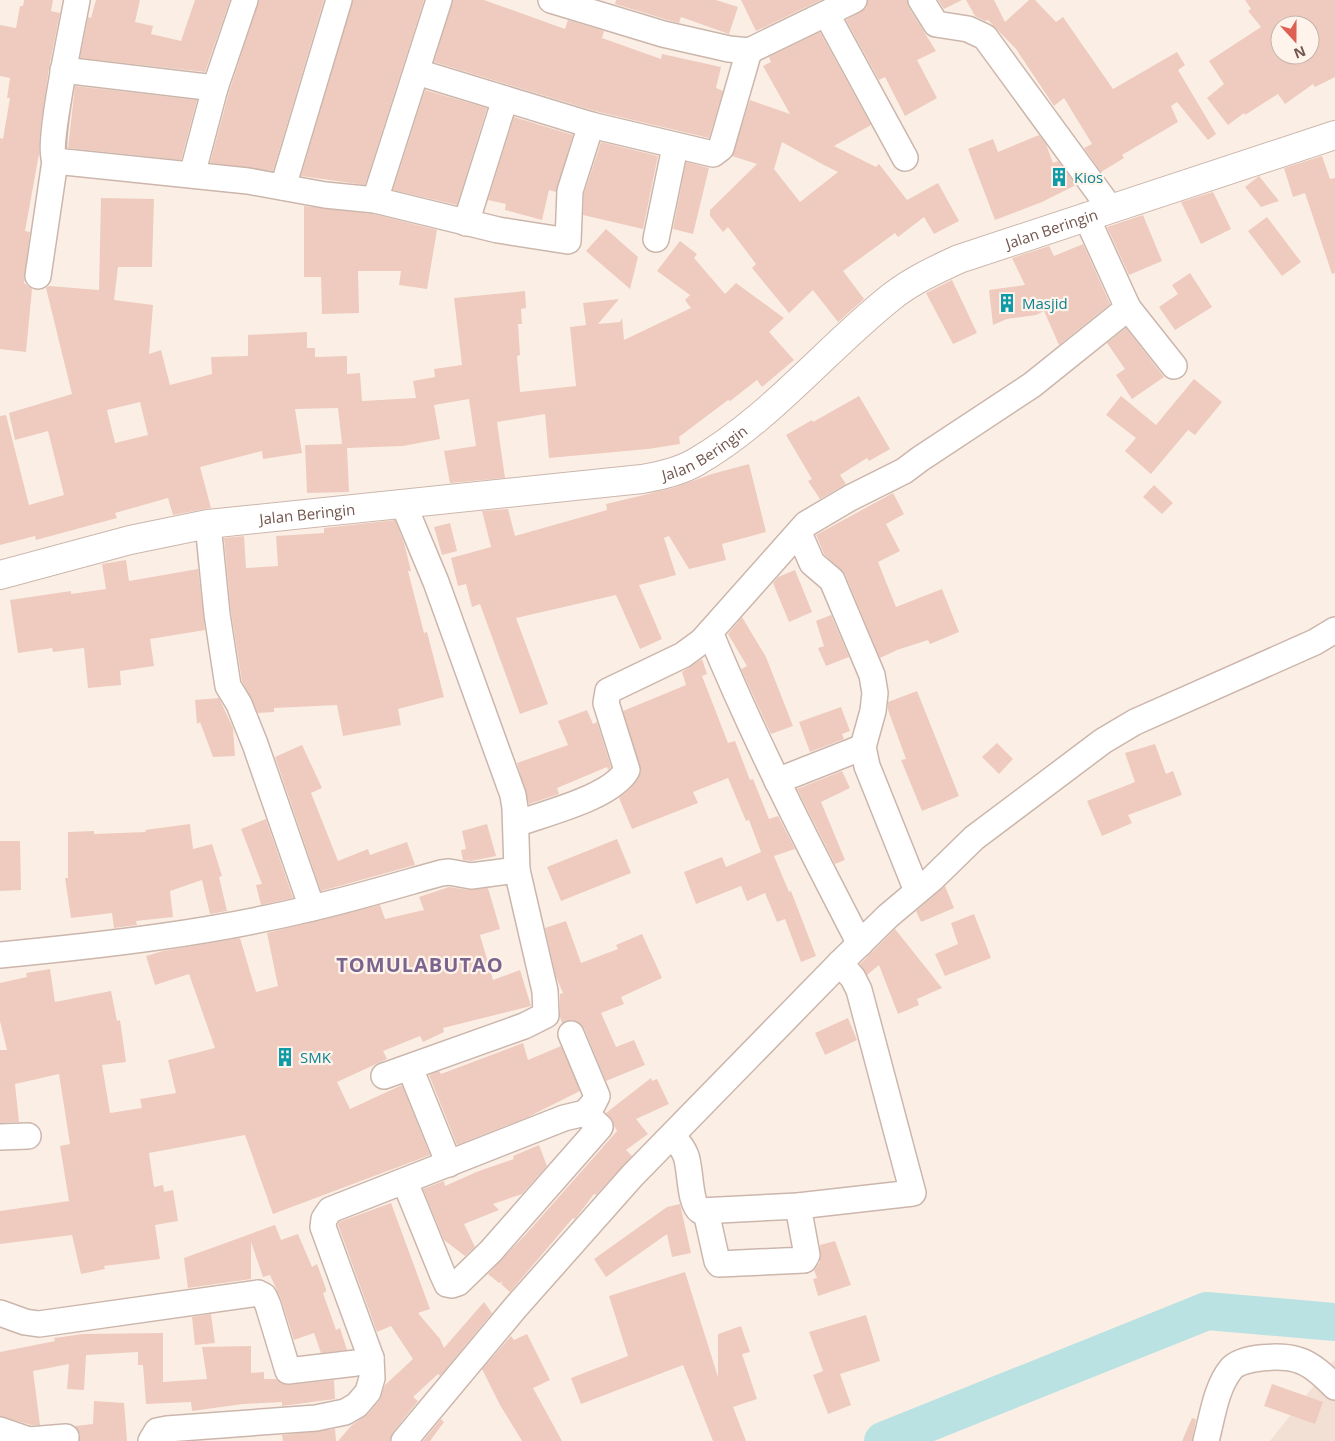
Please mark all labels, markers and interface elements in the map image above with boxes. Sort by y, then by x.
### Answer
north arrow [1270,15,1320,65]
text: N [1291,42,1309,64]
building icon: Kios [1048,166,1070,188]
place label: Kios [1074,167,1103,187]
street label: Jalan Beringin [1001,204,1100,254]
building icon: Masjid [996,292,1018,314]
place label: Masjid [1022,293,1068,313]
street label: Jalan Beringin [658,420,751,485]
street label: Jalan Beringin [256,499,356,529]
district label: TOMULABUTAO [336,951,504,978]
building icon: SMK [274,1046,296,1068]
place label: SMK [300,1047,332,1067]

